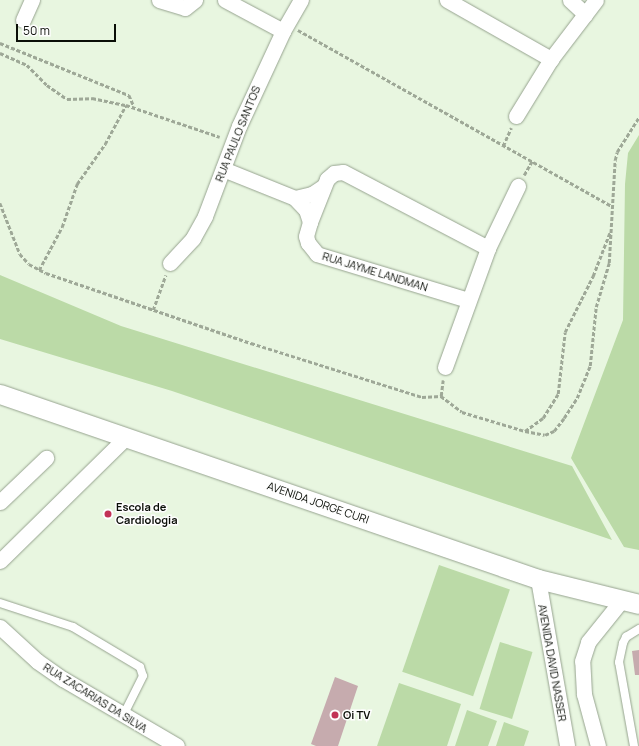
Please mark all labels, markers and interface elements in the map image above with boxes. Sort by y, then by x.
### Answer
scale bar [18,16,118,42]
text: 50 m [23,22,50,39]
street label: RUA PAULO SANTOS [213,84,263,184]
street label: RUA JAYME LANDMAN [321,250,429,294]
street label: AVENIDA JORGE CURI [265,479,371,527]
place label: Escola de Cardiologia [116,501,177,527]
marker: Escola de Cardiologia [103,509,113,519]
street label: AVENIDA DAVID NASSER [535,603,569,723]
street label: RUA ZACARIAS DA SILVA [41,661,149,735]
place label: Oi TV [343,708,370,722]
marker: Oi TV [330,710,340,720]

